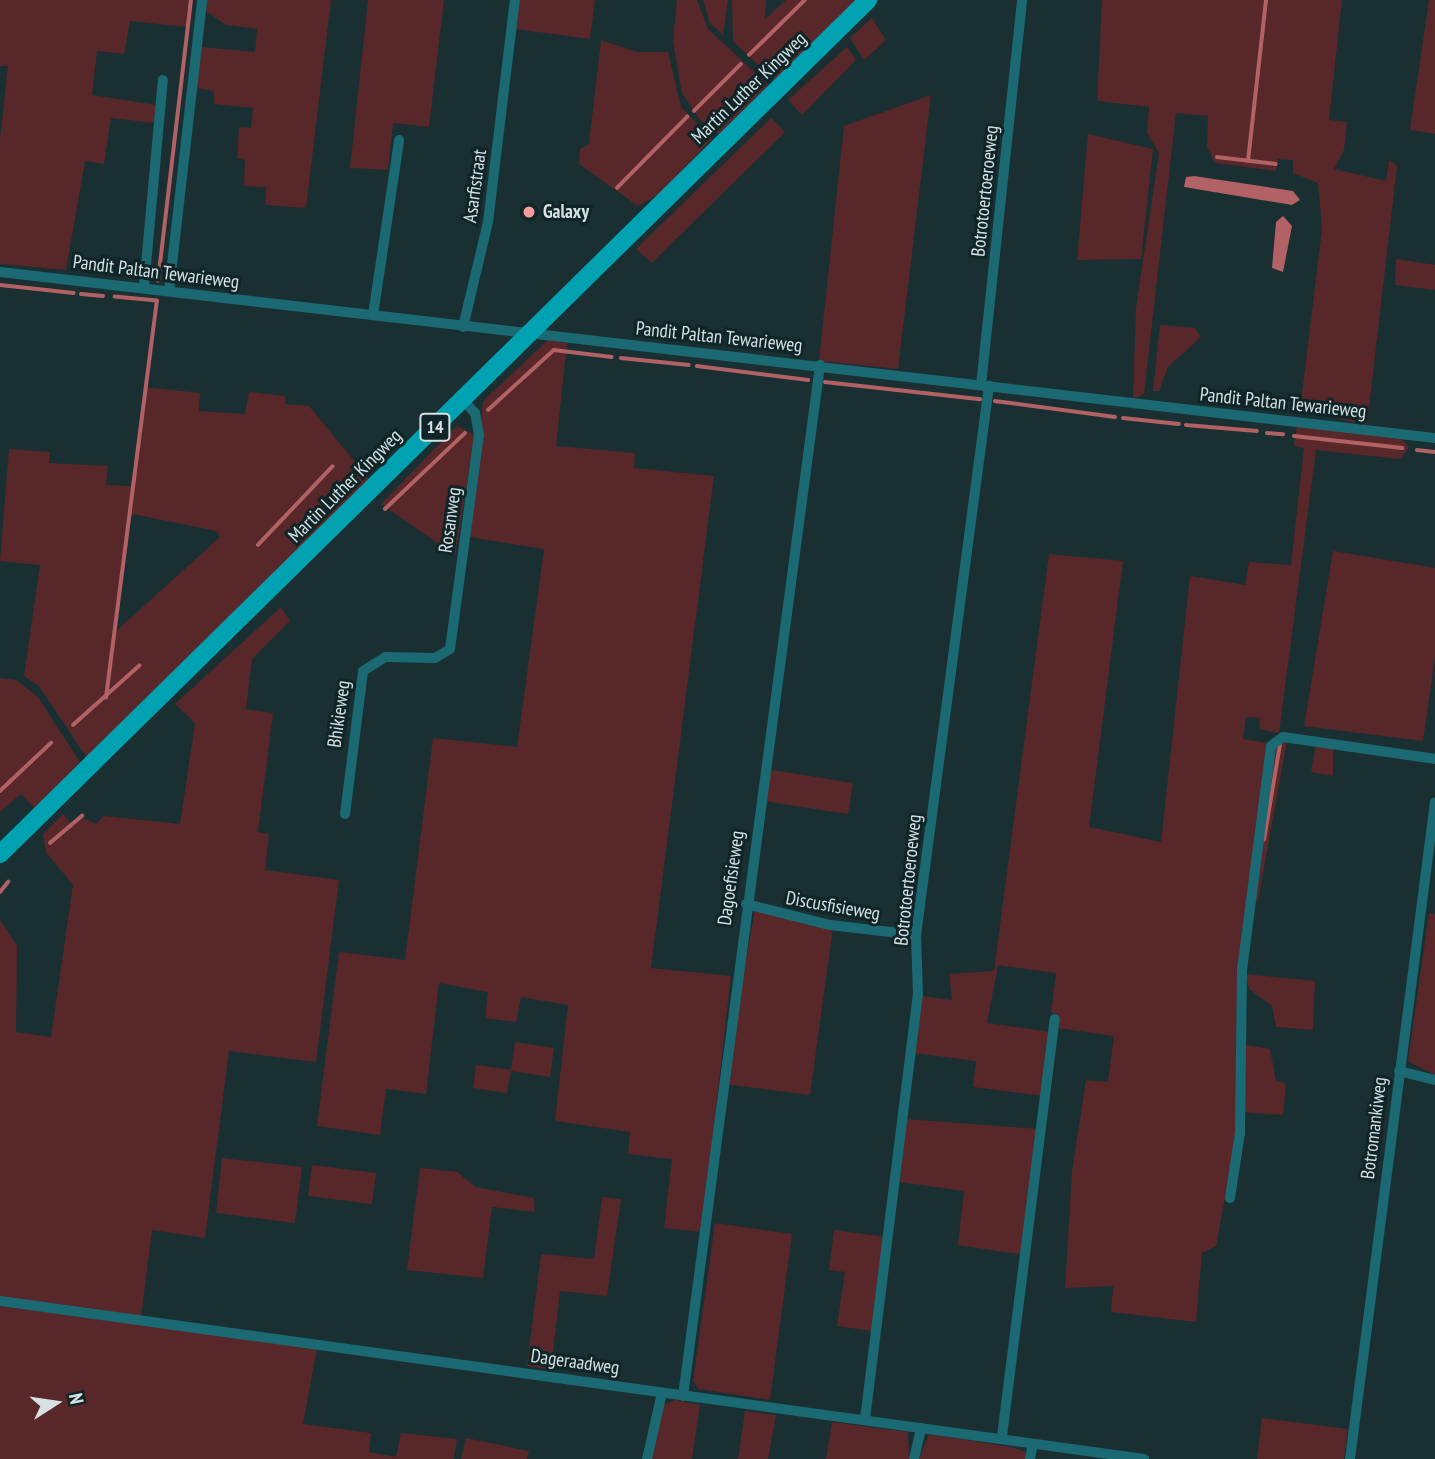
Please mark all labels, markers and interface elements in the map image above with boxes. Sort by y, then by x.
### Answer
street label: Martin Luther Kingweg [687,27,811,149]
street label: Botrotoertoeroeweg [967,124,1003,258]
street label: Asarfistraat [459,148,491,224]
place label: Galaxy [543,201,589,223]
marker: Galaxy [521,204,537,220]
street label: Pandit Paltan Tewarieweg [71,250,241,294]
street label: Pandit Paltan Tewarieweg [634,317,804,357]
street label: Pandit Paltan Tewarieweg [1198,383,1368,423]
road number: 14 [419,412,451,442]
street label: Martin Luther Kingweg [284,425,406,547]
street label: Rosanweg [434,486,466,554]
street label: Bhikieweg [323,679,355,749]
street label: Botrotoertoeroeweg [890,813,926,947]
street label: Dagoefisieweg [713,829,749,927]
street label: Discusfisieweg [784,886,882,926]
street label: Botromankiweg [1356,1076,1392,1180]
street label: Dageraadweg [529,1345,621,1379]
north arrow [21,1368,91,1438]
text: N [64,1391,89,1406]

